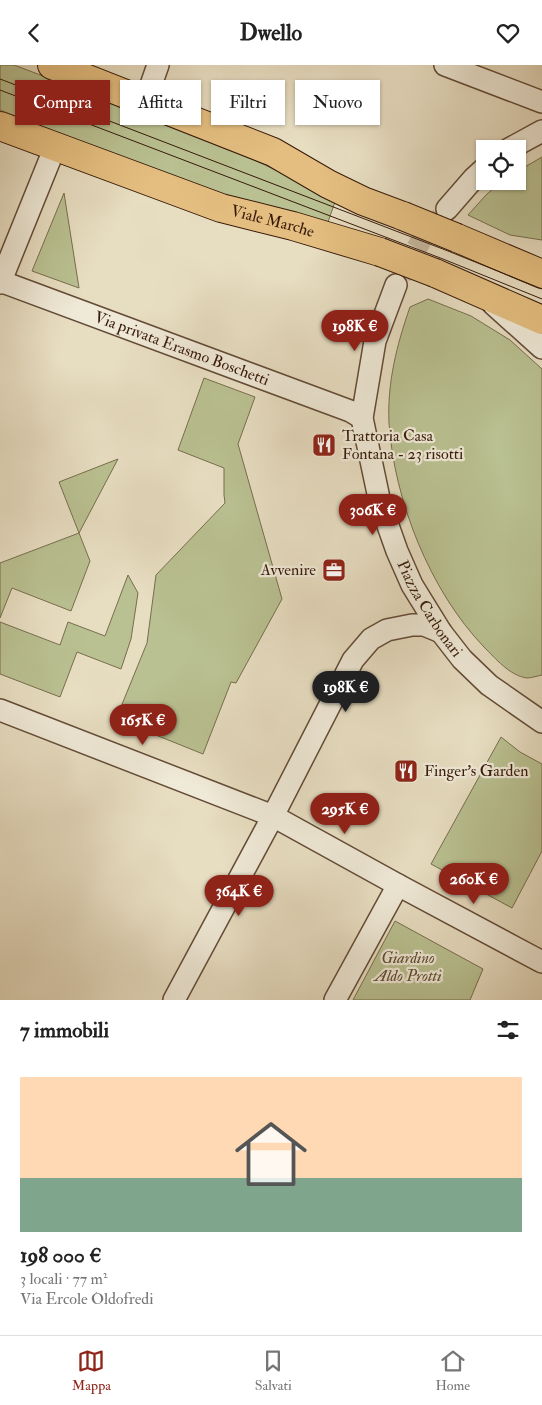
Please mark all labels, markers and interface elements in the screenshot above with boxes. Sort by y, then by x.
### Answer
icon: back [20,19,48,47]
text: Dwello [240,19,302,47]
icon: heart [494,19,522,47]
chip: Compra [15,80,110,125]
chip: Affitta [120,80,201,125]
chip: Filtri [211,80,285,125]
chip: Nuovo [295,80,380,125]
map controls [476,140,526,190]
button: locate [476,140,526,190]
street label: Viale Marche [229,201,317,242]
street label: Via privata Erasmo Boschetti [92,307,272,390]
pin: 198K € [314,309,396,352]
text: 198K € [332,316,378,336]
place label: Trattoria Casa Fontana - 23 risotti [342,426,463,464]
restaurant icon: Trattoria Casa Fontana - 23 risotti [311,432,337,458]
pin: 306K € [332,493,414,536]
text: 306K € [350,500,396,520]
office icon: Avvenire [321,557,347,583]
street label: Piazza Carbonari [392,557,467,661]
place label: Avvenire [260,560,316,580]
pin: 198K € [305,671,387,713]
text: 198K € [323,677,369,697]
pin: 165K € [102,703,184,746]
text: 165K € [121,710,165,730]
restaurant icon: Finger's Garden [393,758,419,784]
place label: Finger's Garden [424,761,528,781]
pin: 295K € [304,793,386,835]
text: 295K € [321,799,369,819]
pin: 260K € [433,863,515,905]
text: 260K € [450,869,498,889]
pin: 364K € [198,875,280,917]
text: 364K € [216,881,262,901]
park label: Giardino Aldo Protti [372,948,442,986]
icon: filters [494,1016,522,1044]
text: 7 immobili [20,1017,109,1044]
icon: home [226,1109,316,1199]
text: 198 000 € [20,1242,101,1269]
text: 3 locali · 77 m² [20,1269,107,1289]
text: Via Ercole Oldofredi [20,1289,153,1309]
tab: Mappa [72,1347,111,1394]
tab: Salvati [255,1347,292,1394]
tab: Home [435,1347,470,1394]

